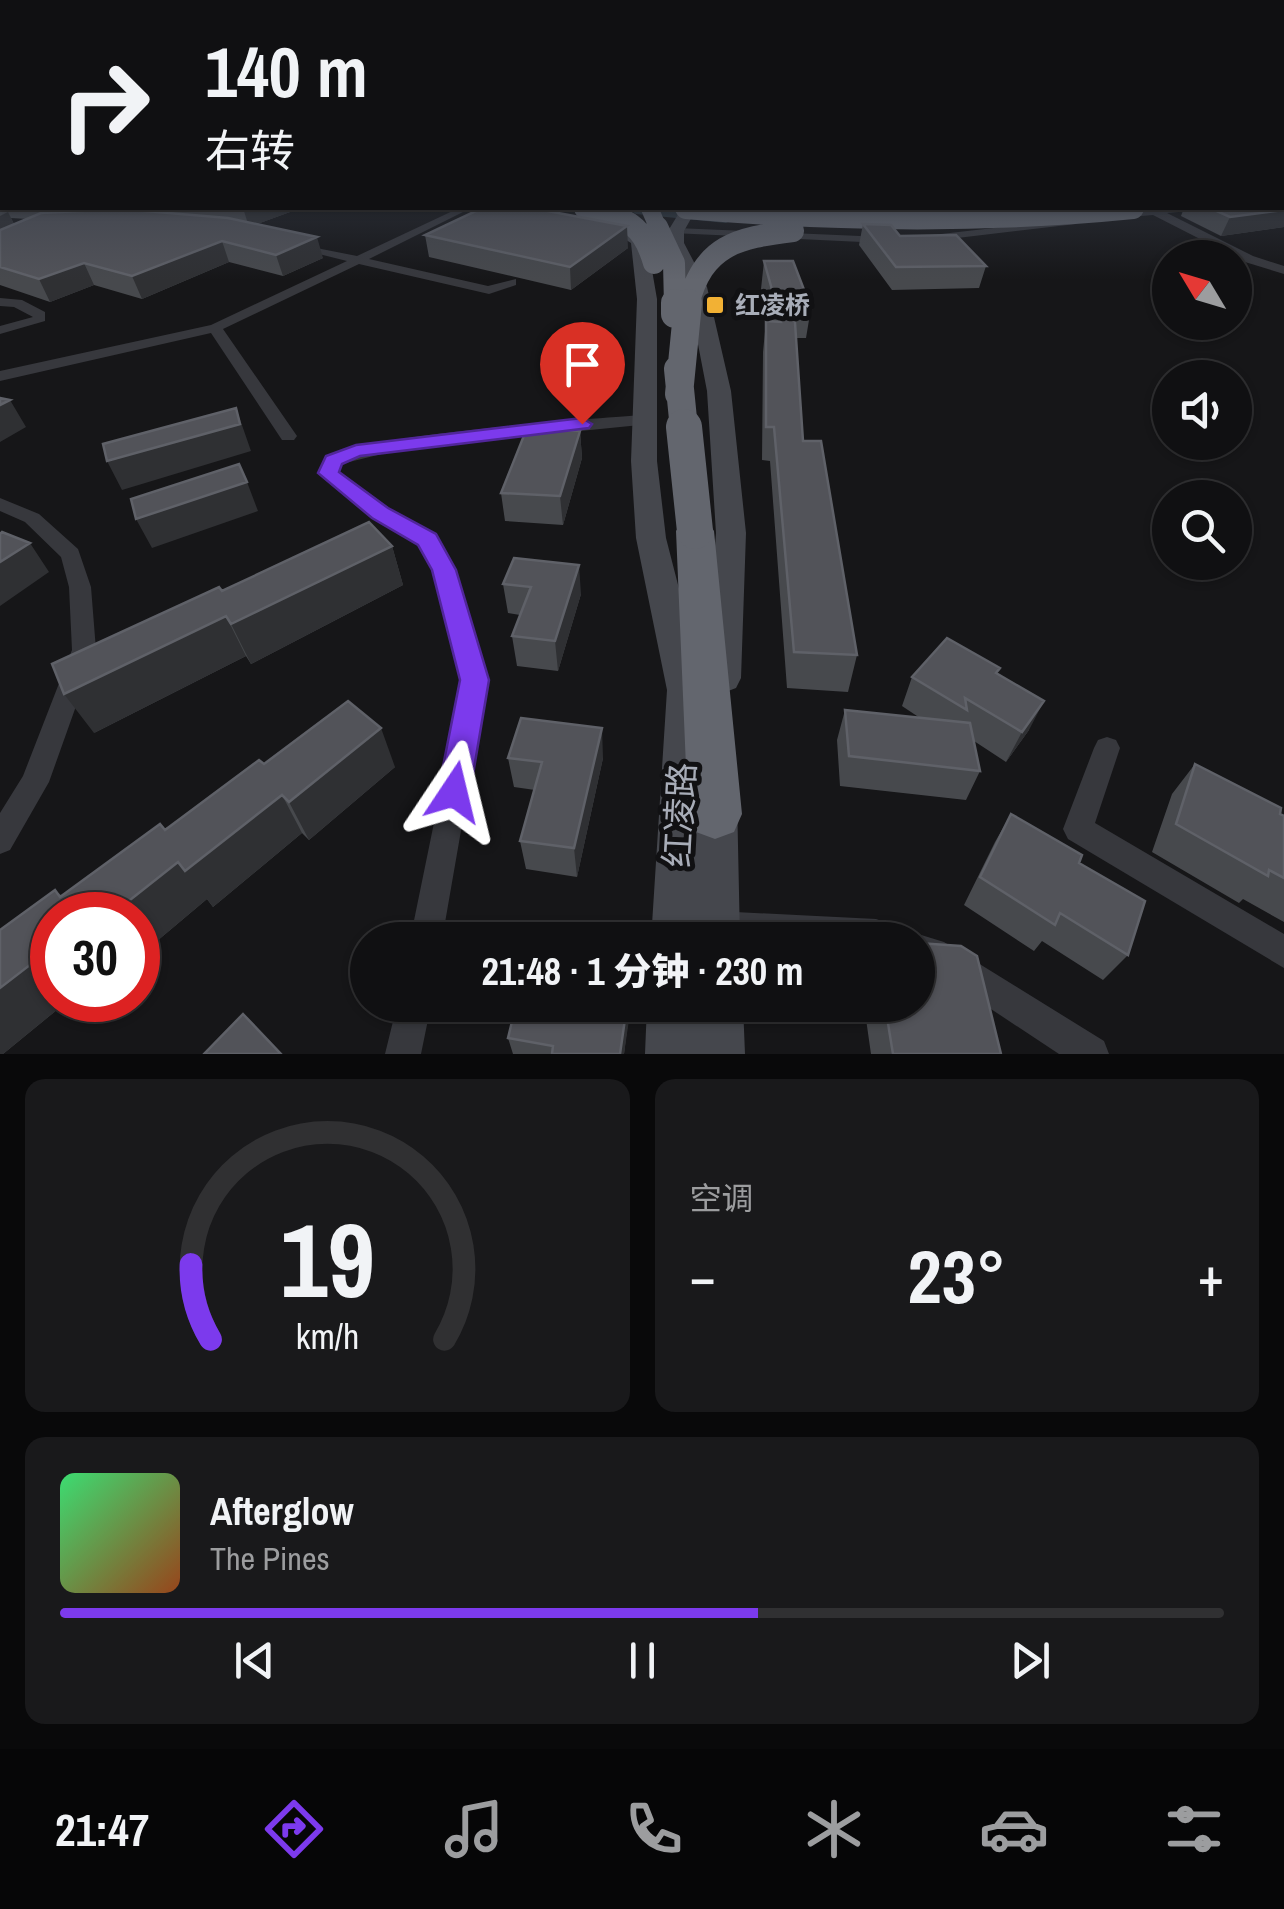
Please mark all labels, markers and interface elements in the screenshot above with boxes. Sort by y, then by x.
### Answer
text: 140 m [205,25,368,119]
icon: right [40,40,170,170]
text: 右转 [205,120,295,181]
north arrow [1152,240,1252,340]
map controls [1152,240,1252,580]
place label: 红凌桥 [735,288,810,322]
marker: 红凌桥 [704,294,726,316]
pin [540,322,625,425]
icon: arrive [555,337,610,392]
button: sound [1152,360,1252,460]
button: search [1152,480,1252,580]
position arrow [402,740,506,844]
street label: 红凌路 [653,761,706,869]
speed limit sign: 30 [30,892,160,1022]
text: 21:48 · 1 分钟 · 230 m [481,946,804,997]
text: 空调 [690,1177,754,1220]
text: 19 [280,1189,375,1329]
text: 23° [908,1225,1006,1326]
text: − [690,1239,716,1313]
text: + [1198,1239,1224,1313]
text: km/h [295,1312,359,1360]
text: Afterglow [210,1486,354,1537]
text: The Pines [210,1537,330,1580]
icon: previous [227,1633,282,1688]
icon: pause [615,1633,670,1688]
icon: next [1003,1633,1058,1688]
icon: directions [259,1794,329,1864]
icon: music [439,1794,509,1864]
icon: phone [619,1794,689,1864]
icon: climate [799,1794,869,1864]
icon: car [979,1794,1049,1864]
icon: filters [1159,1794,1229,1864]
text: 21:47 [55,1799,149,1860]

